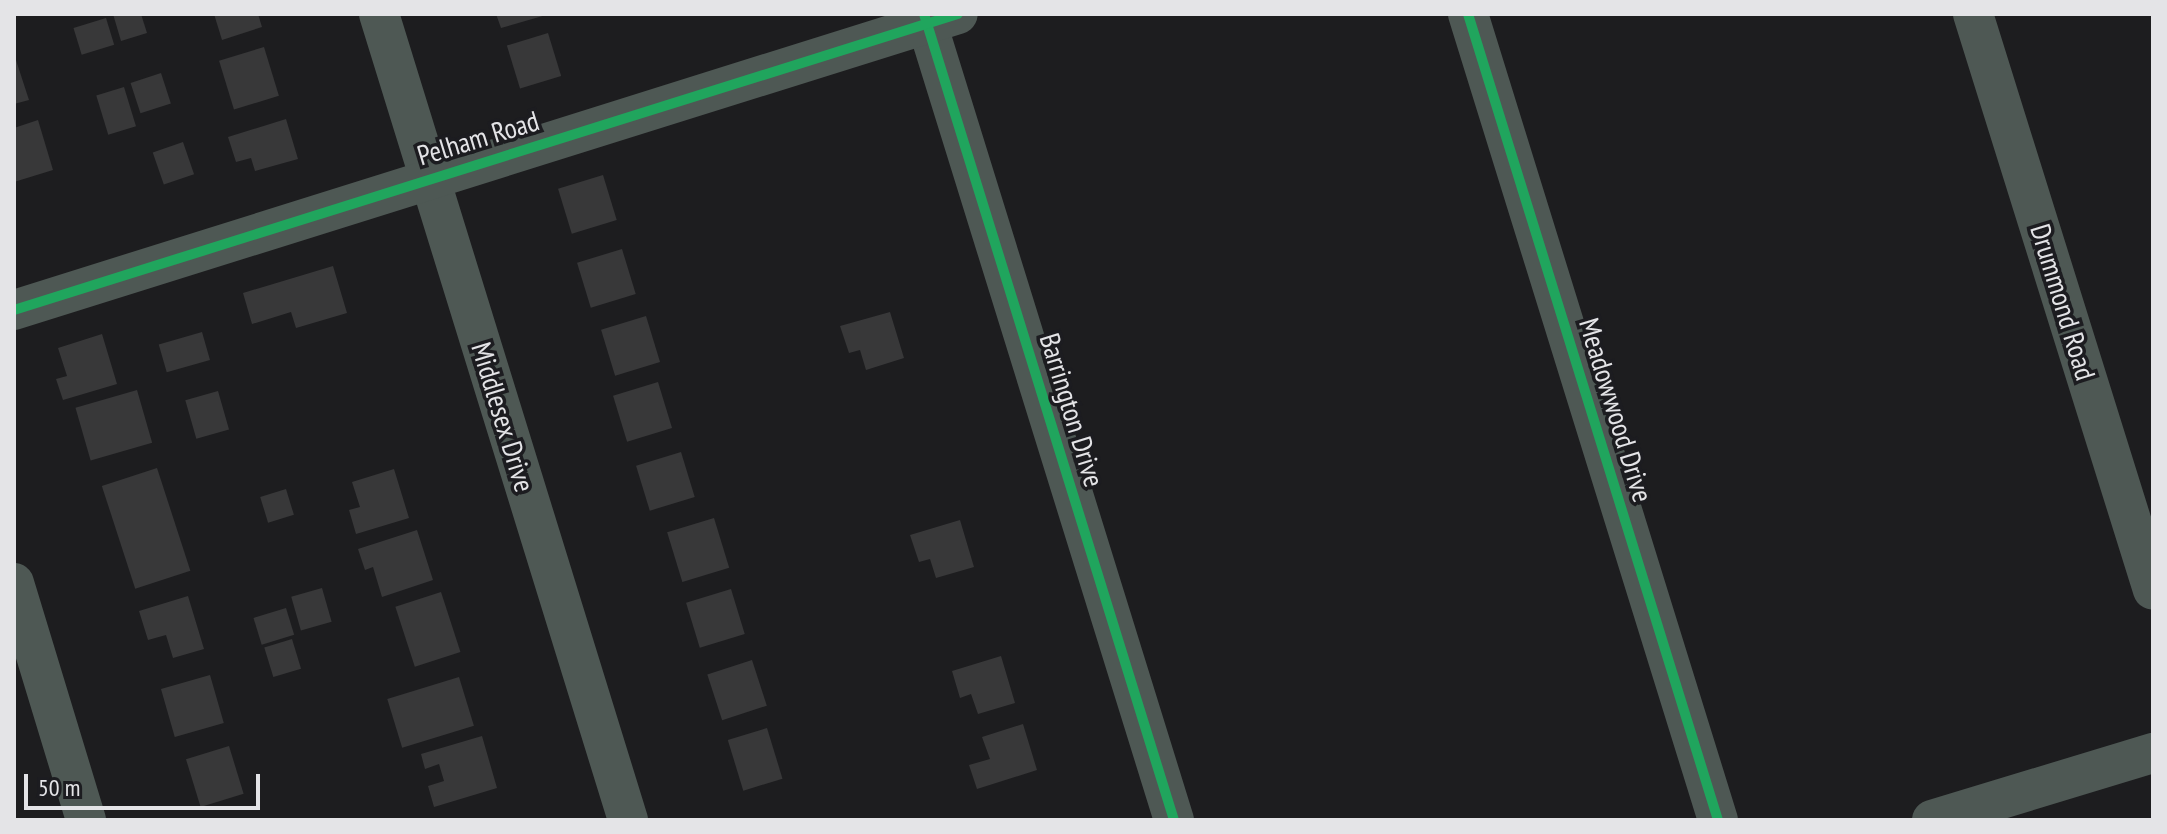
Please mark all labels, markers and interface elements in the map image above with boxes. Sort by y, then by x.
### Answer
street label: Pelham Road [413,104,543,172]
street label: Drummond Road [2023,220,2103,384]
street label: Meadowwood Drive [1572,314,1660,506]
street label: Barrington Drive [1033,329,1111,491]
street label: Middlesex Drive [464,338,542,496]
scale bar [28,758,264,808]
text: 50 m [38,772,80,803]

